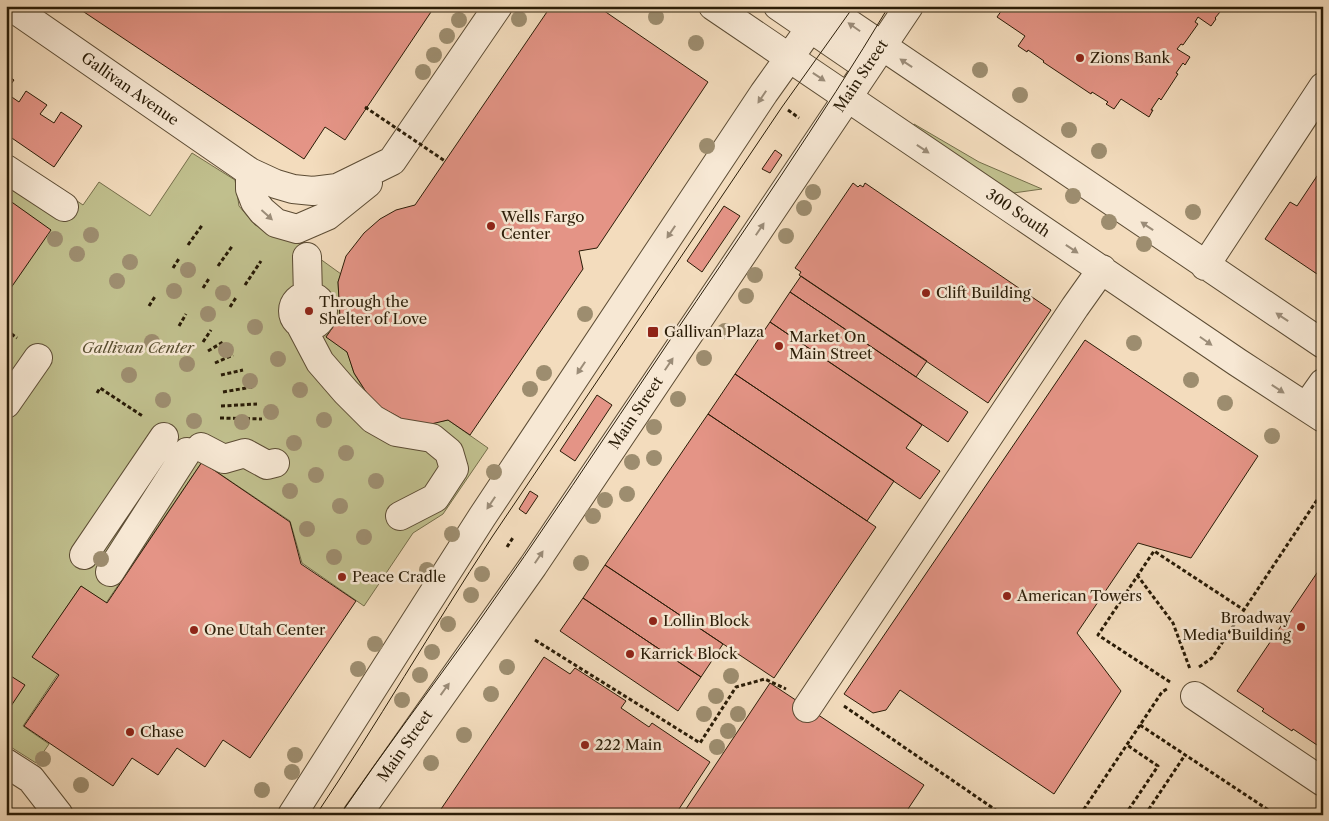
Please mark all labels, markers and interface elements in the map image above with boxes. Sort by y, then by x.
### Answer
one-way arrow [847,22,860,32]
street label: Main Street [829,35,892,116]
street label: Gallivan Avenue [78,48,183,129]
place label: Zions Bank [1090,48,1172,67]
marker: Zions Bank [1074,52,1086,64]
one-way arrow [899,59,913,68]
one-way arrow [812,73,825,82]
one-way arrow [757,91,767,104]
one-way arrow [916,144,929,154]
street label: 300 South [983,184,1055,241]
place label: Wells Fargo Center [500,207,584,243]
one-way arrow [261,209,273,221]
marker: Wells Fargo Center [485,220,497,232]
one-way arrow [1141,221,1154,231]
one-way arrow [755,222,764,236]
one-way arrow [667,226,676,239]
one-way arrow [1065,244,1079,254]
place label: Clift Building [936,283,1031,302]
marker: Clift Building [920,287,932,299]
place label: Through the Shelter of Love [319,292,427,328]
marker: Through the Shelter of Love [303,305,315,317]
one-way arrow [1276,312,1289,322]
place label: Gallivan Plaza [664,322,764,341]
marker: Gallivan Plaza [646,325,660,339]
place label: Market On Main Street [789,327,873,363]
one-way arrow [1199,336,1213,346]
park label: Gallivan Center [82,338,195,357]
marker: Market On Main Street [773,340,785,352]
one-way arrow [664,357,674,370]
one-way arrow [576,361,586,374]
street label: Main Street [604,372,667,453]
one-way arrow [1271,384,1285,393]
one-way arrow [486,496,496,509]
one-way arrow [534,550,544,563]
place label: Peace Cradle [352,567,446,586]
marker: Peace Cradle [336,571,348,583]
place label: American Towers [1016,586,1142,605]
marker: American Towers [1001,590,1013,602]
place label: Broadway Media Building [1183,608,1292,644]
place label: Lollin Block [663,611,751,630]
marker: Lollin Block [647,615,659,627]
place label: One Utah Center [204,620,326,639]
marker: Broadway Media Building [1295,621,1307,633]
marker: One Utah Center [188,624,200,636]
place label: Karrick Block [640,644,739,663]
marker: Karrick Block [624,648,636,660]
one-way arrow [440,682,450,696]
street label: Main Street [373,706,437,785]
place label: Chase [140,722,184,741]
marker: Chase [124,726,136,738]
place label: 222 Main [595,735,662,754]
marker: 222 Main [579,739,591,751]

